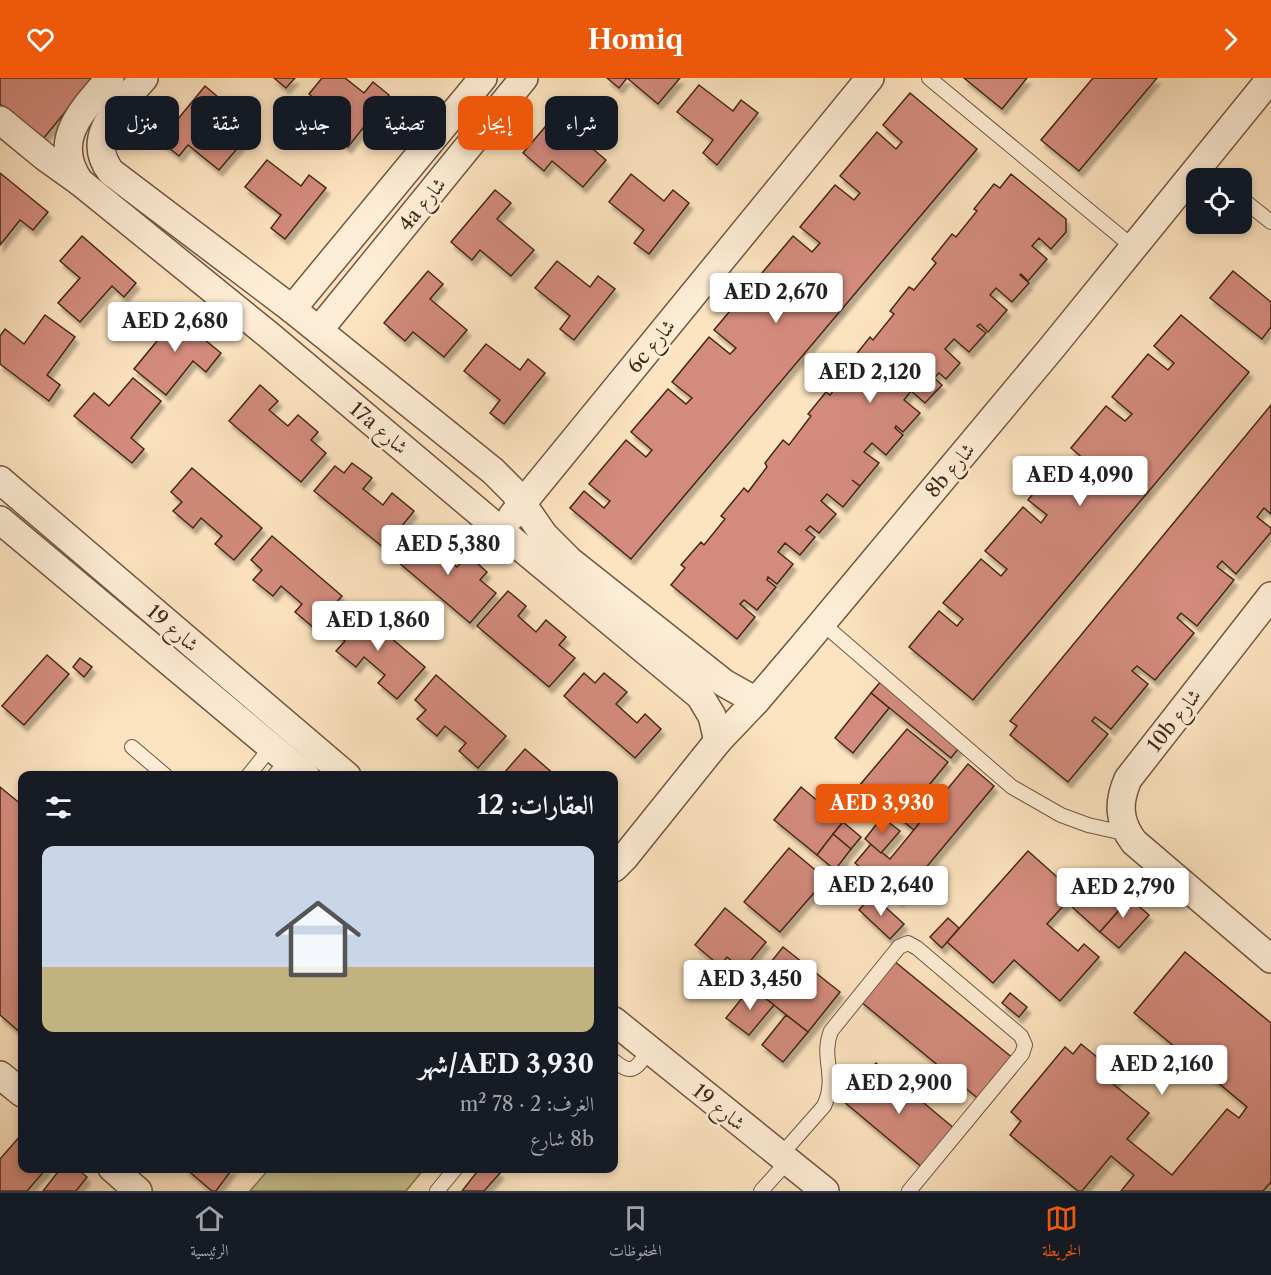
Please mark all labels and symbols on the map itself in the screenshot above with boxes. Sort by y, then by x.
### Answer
street label: 4a شارع [393,172,455,239]
pin: AED 2,670 [707,273,845,324]
pin: AED 2,680 [106,302,244,353]
street label: 6c شارع [622,314,685,382]
pin: AED 2,120 [801,353,939,404]
street label: 17a شارع [341,397,413,464]
street label: 8b شارع [920,438,984,506]
pin: AED 4,090 [1011,456,1149,507]
pin: AED 5,380 [379,525,517,576]
street label: شارع 19 [138,599,204,661]
pin: AED 1,860 [309,601,447,652]
street label: 10b شارع [1142,684,1211,760]
pin: AED 3,930 [813,784,951,835]
pin: AED 2,640 [812,866,950,917]
pin: AED 2,790 [1054,868,1192,919]
pin: AED 3,450 [681,960,819,1011]
pin: AED 2,160 [1093,1045,1231,1096]
pin: AED 2,900 [830,1064,968,1115]
street label: شارع 19 [684,1079,750,1140]

